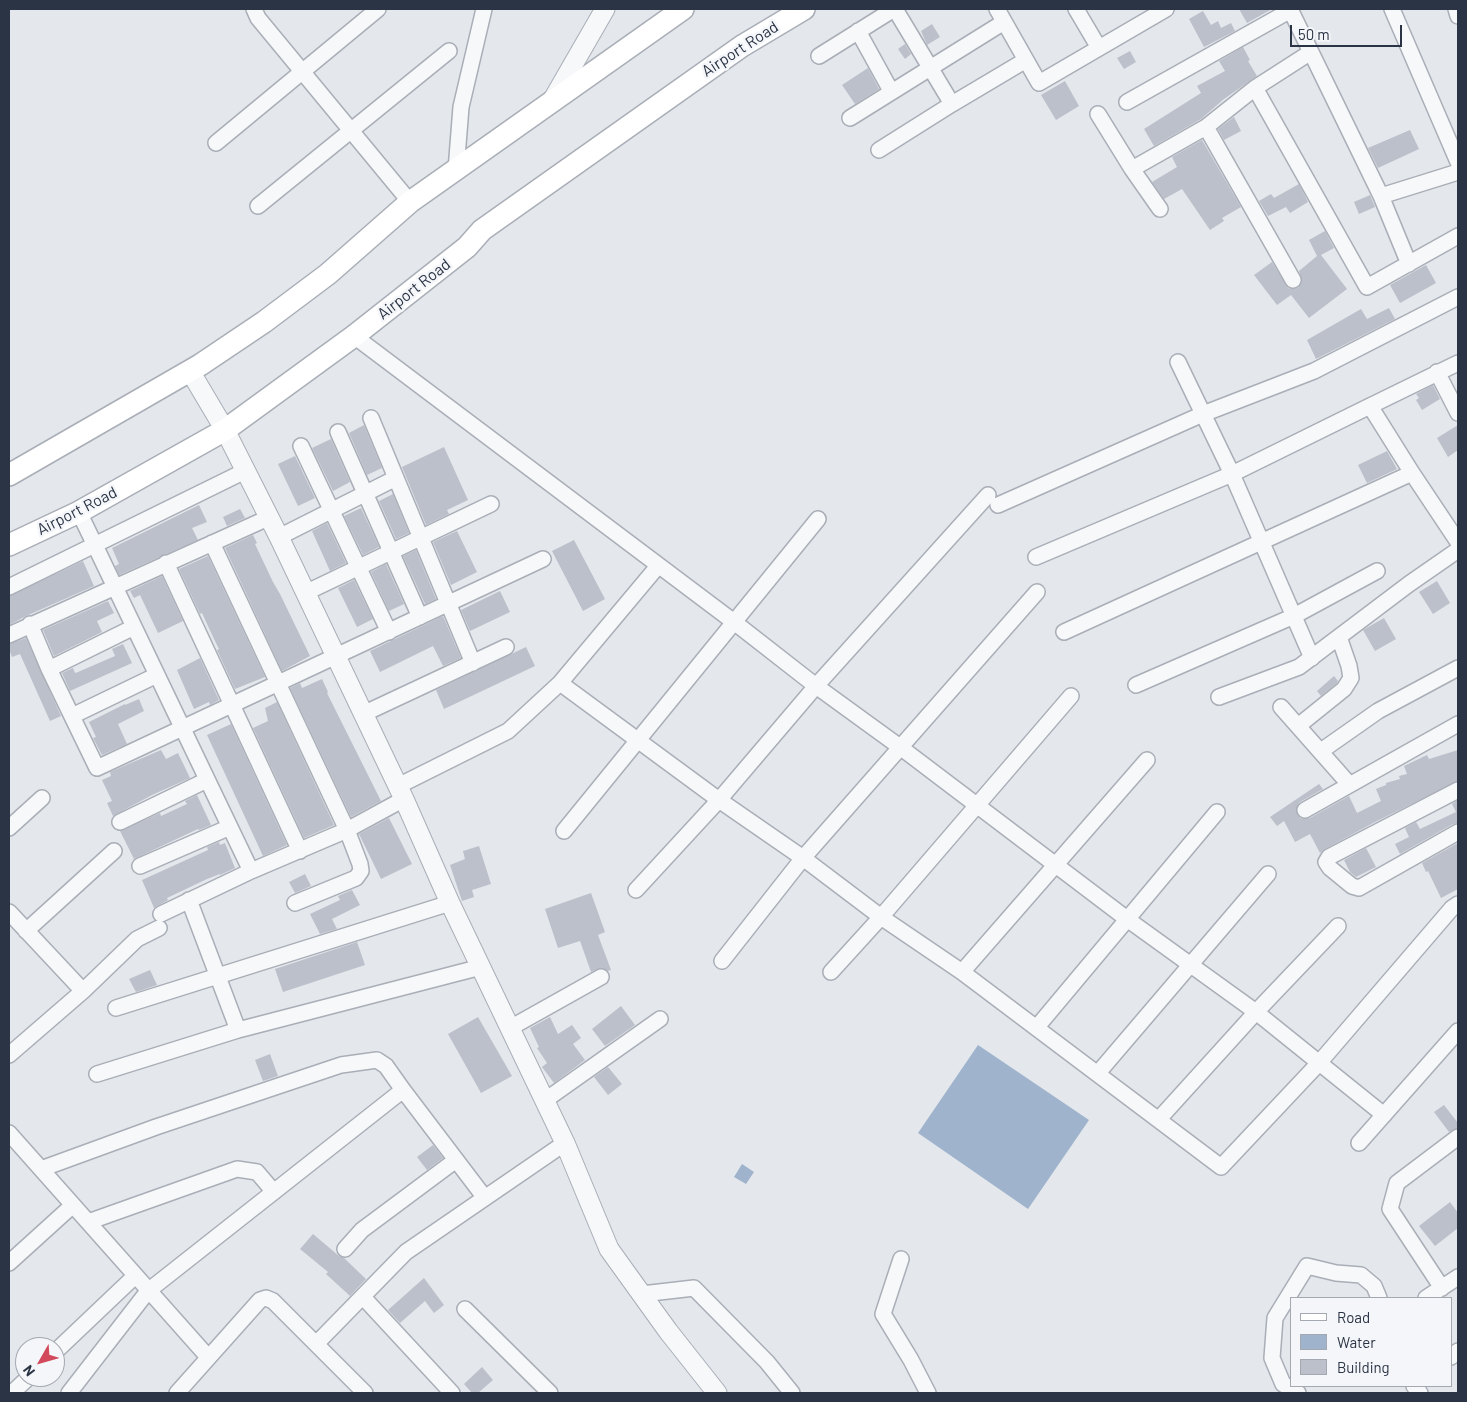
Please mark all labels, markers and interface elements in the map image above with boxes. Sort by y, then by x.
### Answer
scale bar [1292,15,1404,47]
street label: Airport Road [698,17,782,81]
text: 50 m [1298,25,1330,43]
street label: Airport Road [374,254,454,324]
street label: Airport Road [34,483,120,539]
legend [1290,1297,1452,1387]
text: Road [1337,1308,1370,1326]
text: Water [1337,1333,1376,1351]
north arrow [15,1337,65,1387]
text: Building [1337,1358,1390,1376]
text: N [19,1362,38,1380]

